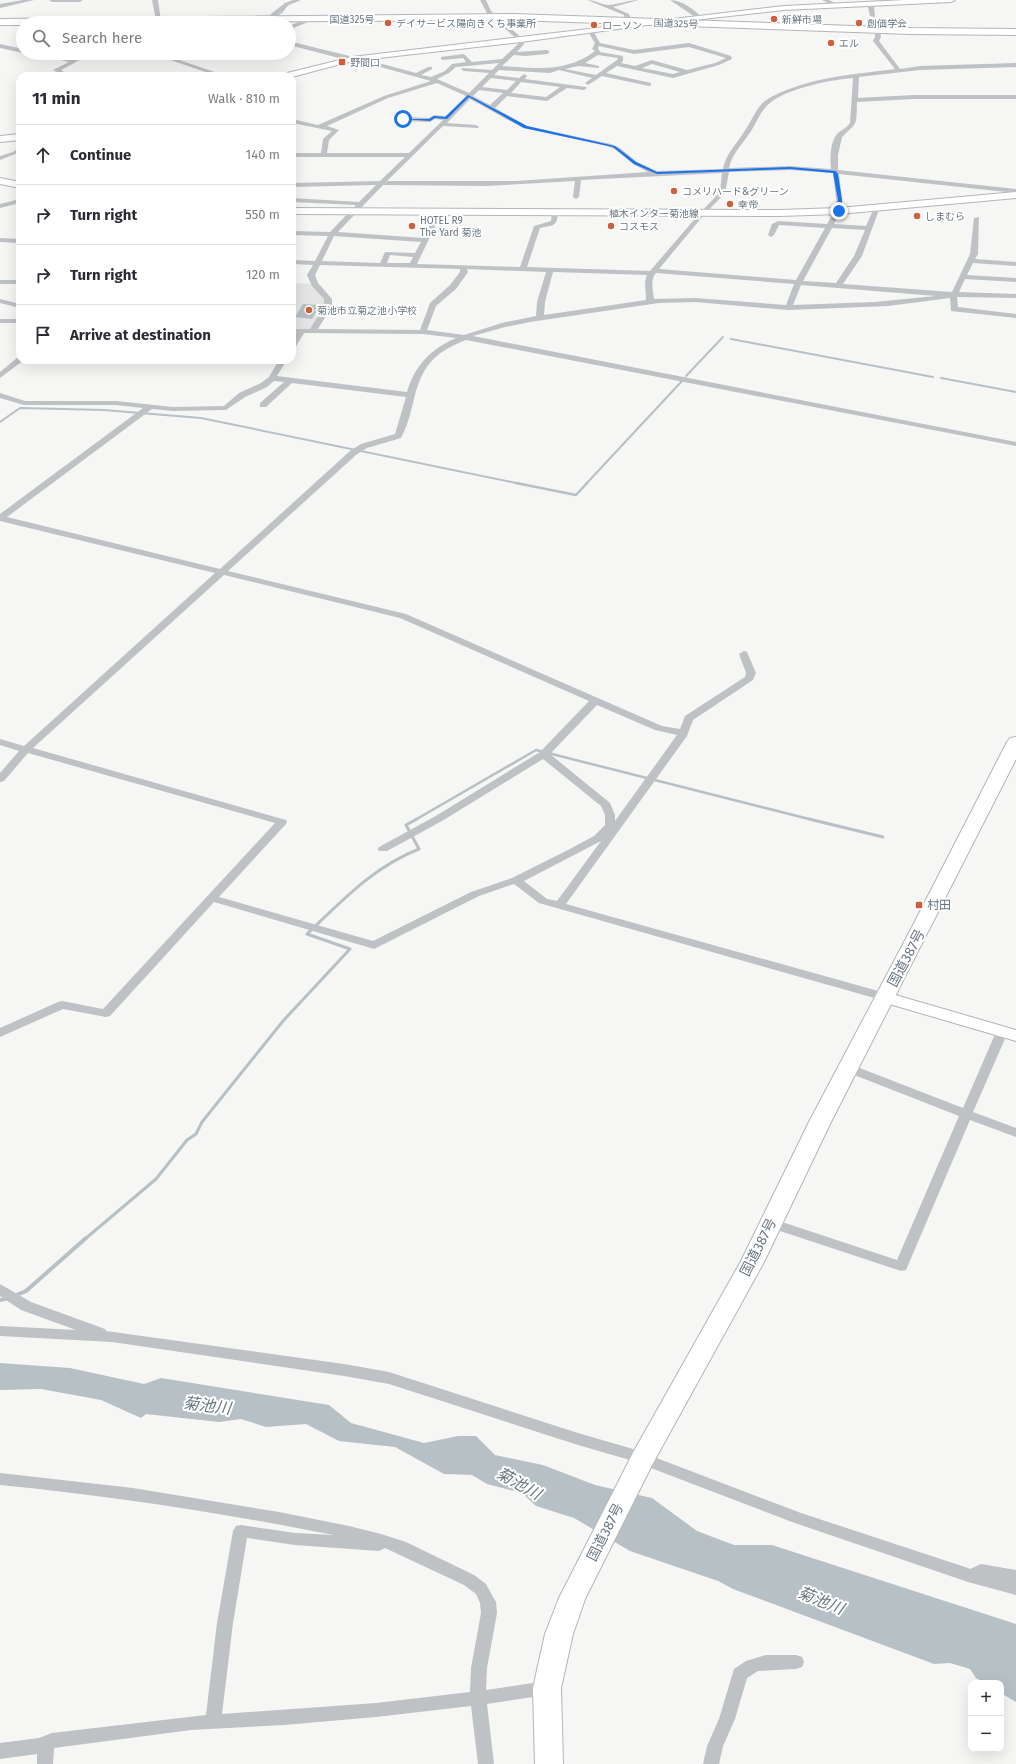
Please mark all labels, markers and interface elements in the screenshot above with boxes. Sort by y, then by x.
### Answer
street label: 国道325号 [330,14,374,26]
marker: 新鮮市場 [769,14,779,24]
place label: 新鮮市場 [782,14,822,26]
search box [16,16,296,60]
street label: 国道325号 [653,17,699,31]
marker: デイサービス陽向きくち事業所 [383,18,393,28]
place label: デイサービス陽向きくち事業所 [396,18,536,30]
marker: 創価学会 [854,18,864,28]
place label: 創価学会 [867,18,907,30]
marker: ローソン [589,20,599,30]
place label: ローソン [602,20,642,32]
icon: search [30,27,52,49]
text: Search here [62,29,142,47]
marker: エル [826,38,836,48]
place label: エル [839,38,859,50]
marker: 野間口 [337,57,347,67]
place label: 野間口 [350,57,380,69]
text: 11 min [32,88,80,109]
text: Walk · 810 m [208,91,280,106]
route start [394,110,412,128]
icon: ahead [32,144,54,166]
text: Continue [70,146,131,164]
text: 140 m [246,147,280,162]
marker: コメリハード&グリーン [669,186,679,196]
place label: コメリハード&グリーン [682,186,789,198]
marker: 幸帝 [725,199,735,209]
place label: 幸帝 [738,199,758,211]
route end [830,202,848,220]
icon: right [32,204,54,226]
text: Turn right [70,206,137,224]
text: 550 m [245,207,280,222]
street label: 植木インター菊池線 [609,208,699,220]
marker: しまむら [912,211,922,221]
place label: しまむら [925,211,965,223]
place label: HOTEL R9 The Yard 菊池 [420,215,481,239]
marker: HOTEL R9 The Yard 菊池 [407,221,417,231]
marker: コスモス [606,221,616,231]
place label: コスモス [619,221,659,233]
icon: right [32,264,54,286]
text: Turn right [70,266,137,284]
text: 120 m [246,267,280,282]
marker: 菊池市立菊之池小学校 [304,305,314,315]
place label: 菊池市立菊之池小学校 [317,305,417,317]
icon: arrive [32,324,54,346]
text: Arrive at destination [70,326,211,344]
place label: 村田 [927,898,951,912]
marker: 村田 [914,900,924,910]
street label: 国道387号 [884,927,929,990]
street label: 国道387号 [737,1215,780,1279]
water label: 菊池川 [182,1393,234,1418]
water label: 菊池川 [493,1463,546,1504]
street label: 国道387号 [584,1500,627,1564]
water label: 菊池川 [795,1583,848,1619]
map controls [968,1680,1004,1752]
button: + [968,1680,1004,1716]
button: − [968,1716,1004,1752]

